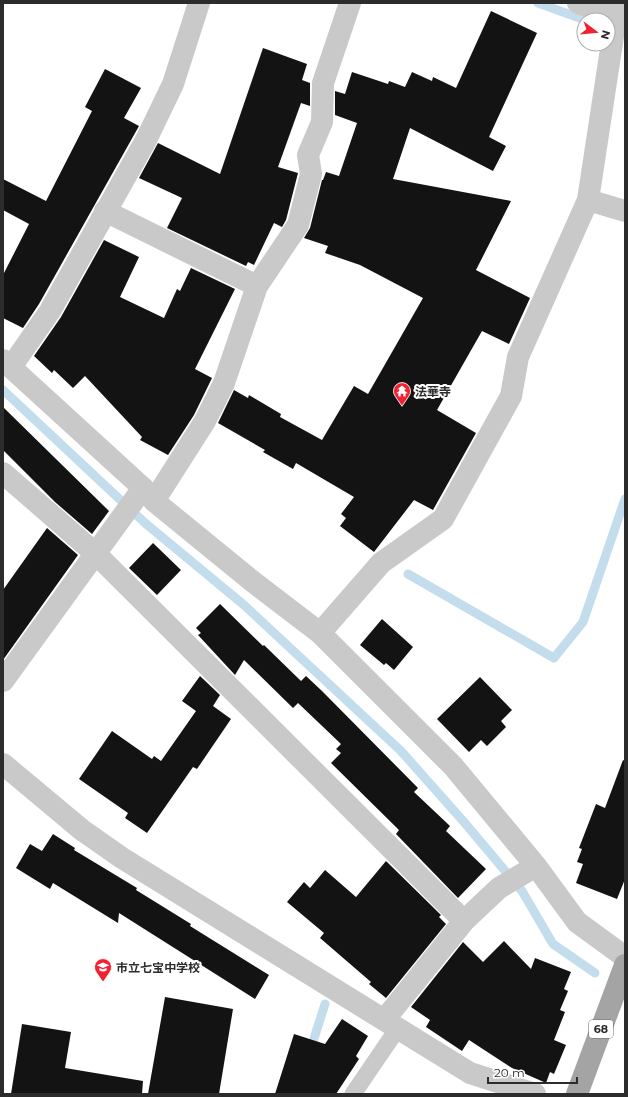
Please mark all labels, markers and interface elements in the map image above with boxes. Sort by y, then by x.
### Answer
north arrow [576,12,616,52]
text: N [598,29,614,41]
temple icon: 法華寺 [392,381,412,406]
place label: 法華寺 [415,384,451,399]
school or university icon: 市立七宝中学校 [93,957,113,982]
place label: 市立七宝中学校 [116,960,200,975]
road number: 68 [589,1020,613,1038]
scale bar [488,1059,577,1085]
text: 20 m [494,1065,525,1080]

